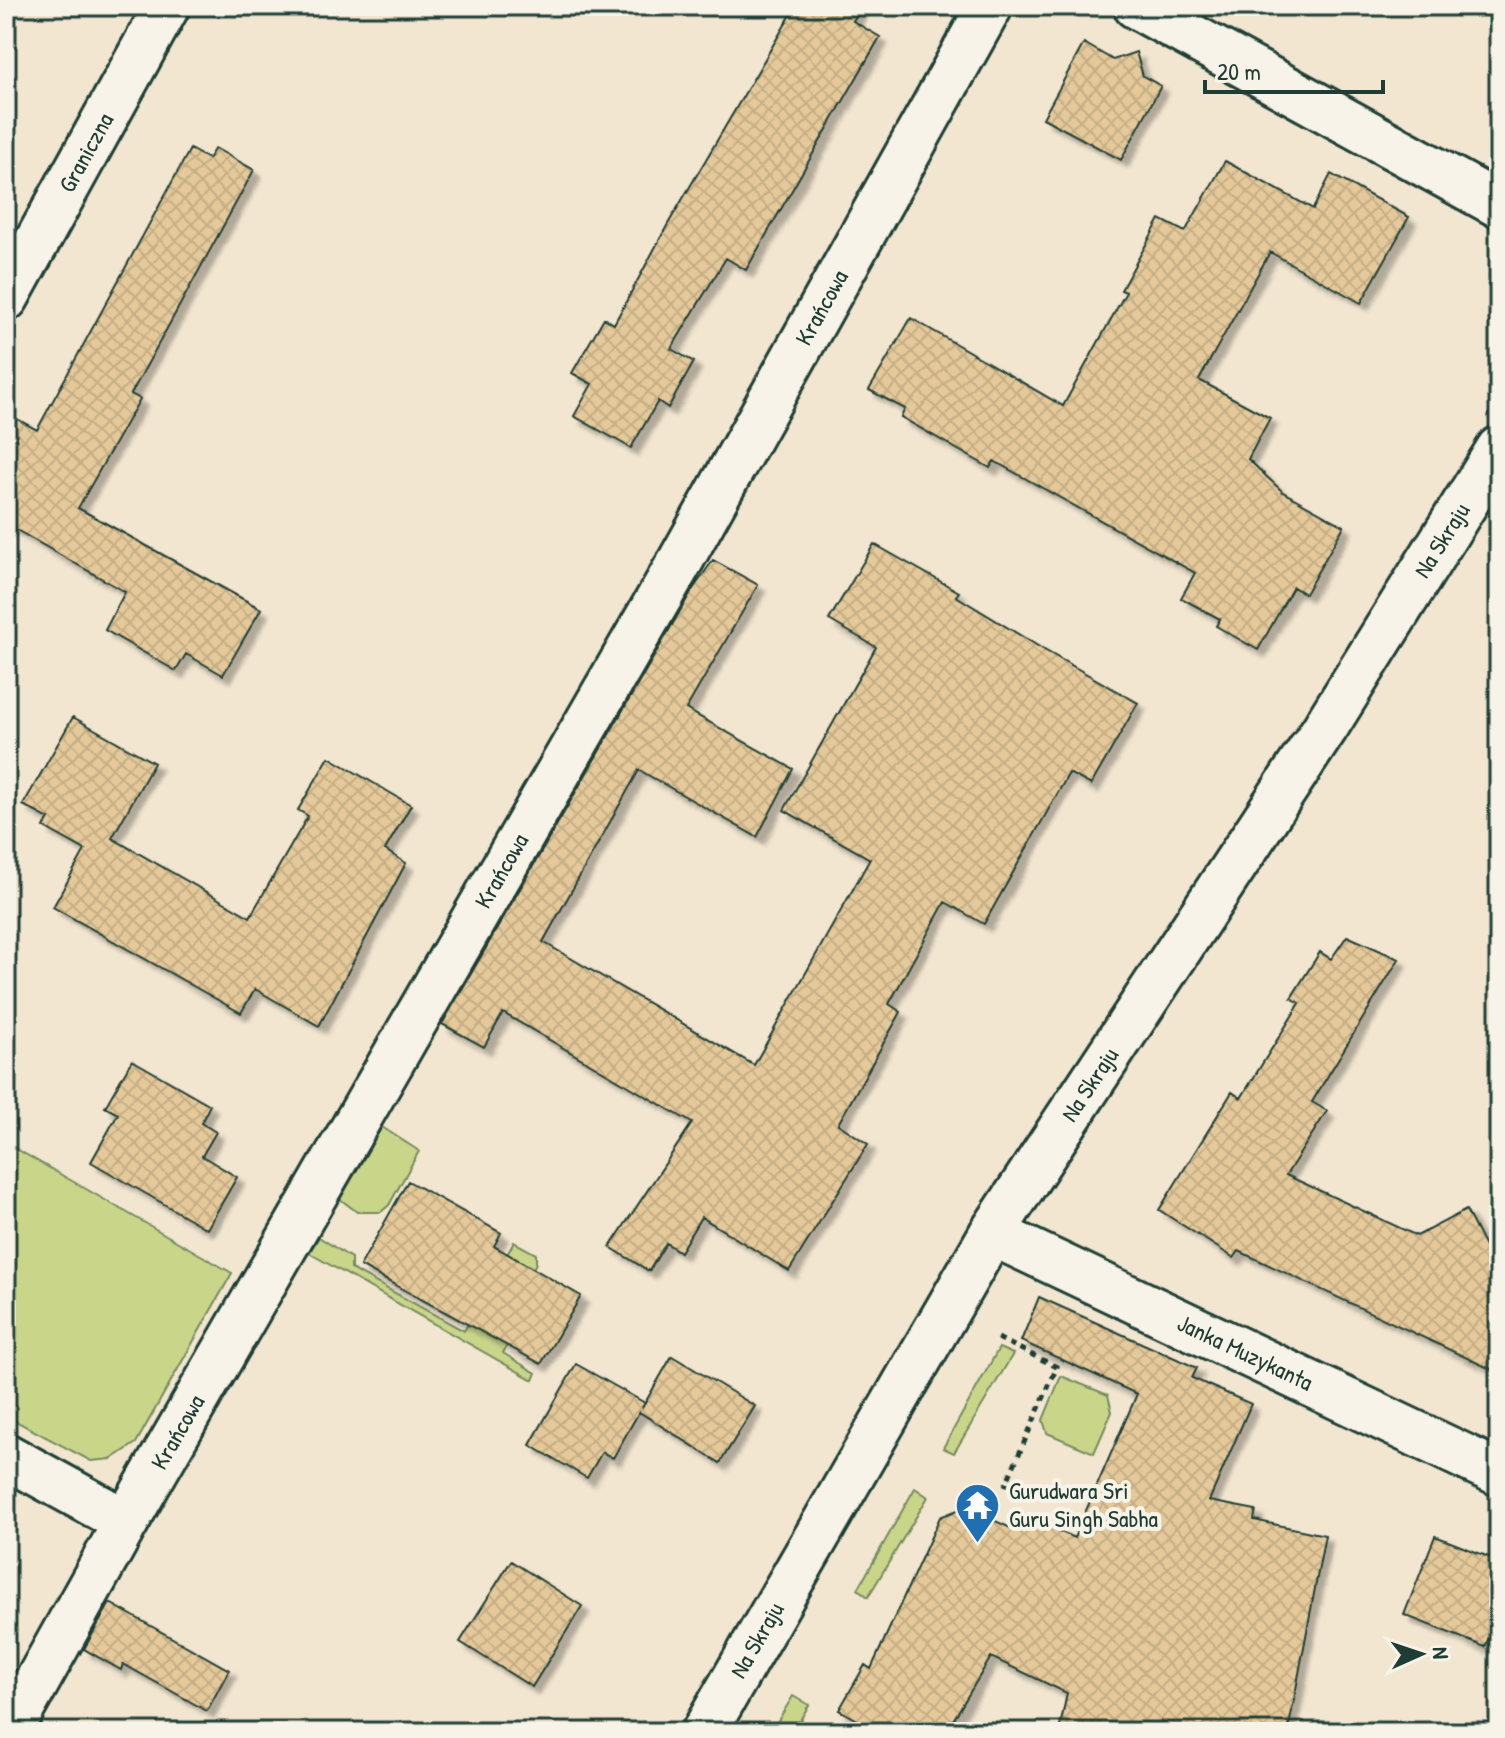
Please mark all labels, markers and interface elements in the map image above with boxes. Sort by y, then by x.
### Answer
scale bar [1205,44,1383,94]
text: 20 m [1217,55,1261,87]
street label: Graniczna [50,107,120,198]
street label: Krańcowa [787,264,855,351]
street label: Na Skraju [1406,496,1477,584]
street label: Krańcowa [466,827,535,914]
street label: Na Skraju [1053,1040,1125,1127]
street label: Janka Muzykanta [1173,1306,1318,1398]
street label: Krańcowa [143,1388,211,1475]
place label: Gurudwara Sri Guru Singh Sabha [1009,1474,1158,1534]
temple icon: Gurudwara Sri Guru Singh Sabha [954,1481,1002,1544]
street label: Na Skraju [722,1596,791,1683]
north arrow [1381,1614,1461,1694]
text: N [1426,1646,1456,1660]

